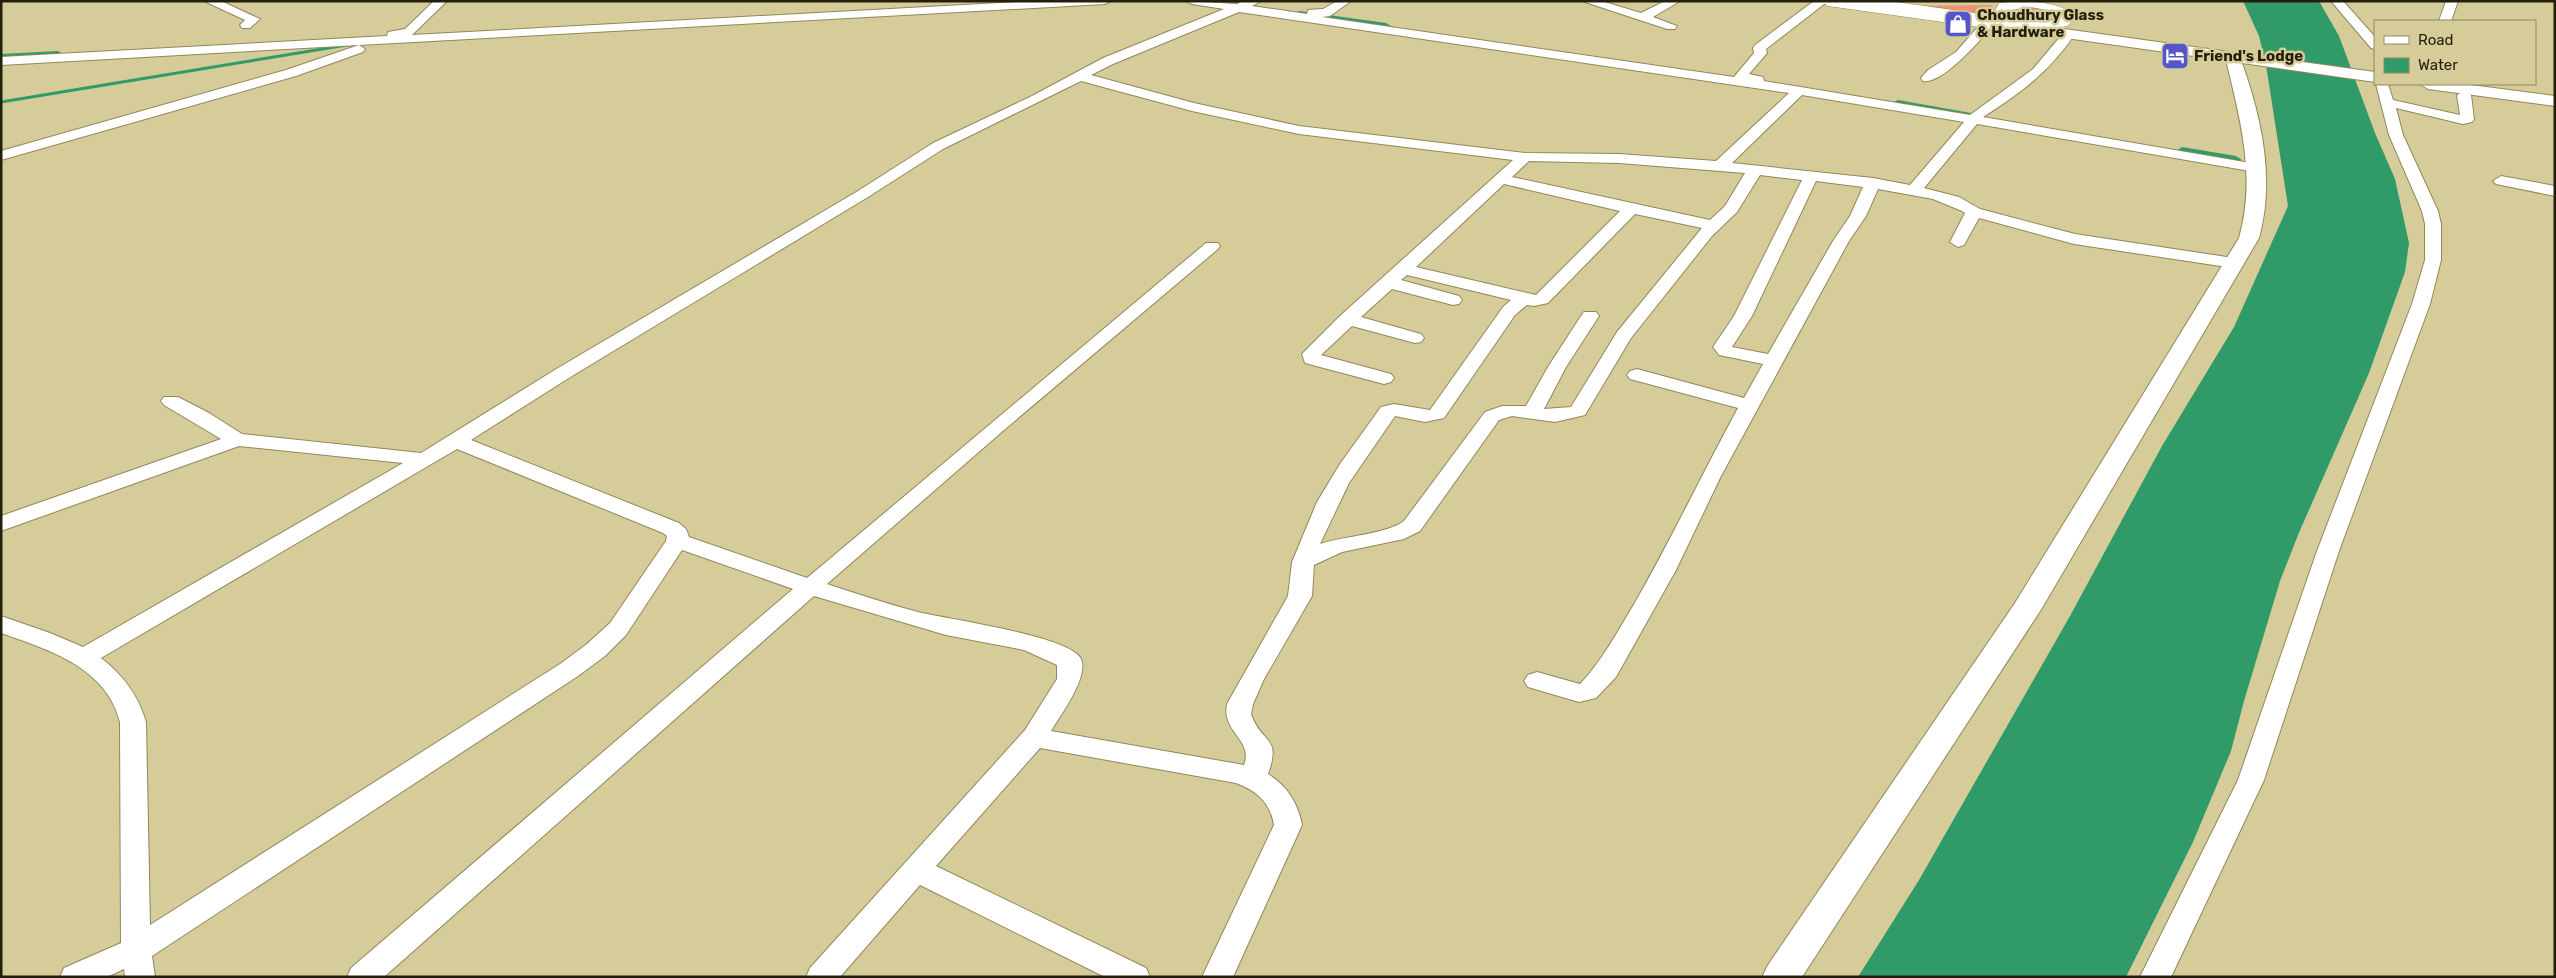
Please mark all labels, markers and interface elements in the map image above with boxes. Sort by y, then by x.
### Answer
place label: Choudhury Glass & Hardware [1977,6,2104,41]
shop icon: Choudhury Glass & Hardware [1943,9,1973,39]
legend [2374,20,2536,85]
text: Road [2418,31,2454,49]
hotel icon: Friend's Lodge [2160,41,2190,71]
place label: Friend's Lodge [2194,47,2303,65]
text: Water [2418,56,2458,74]

